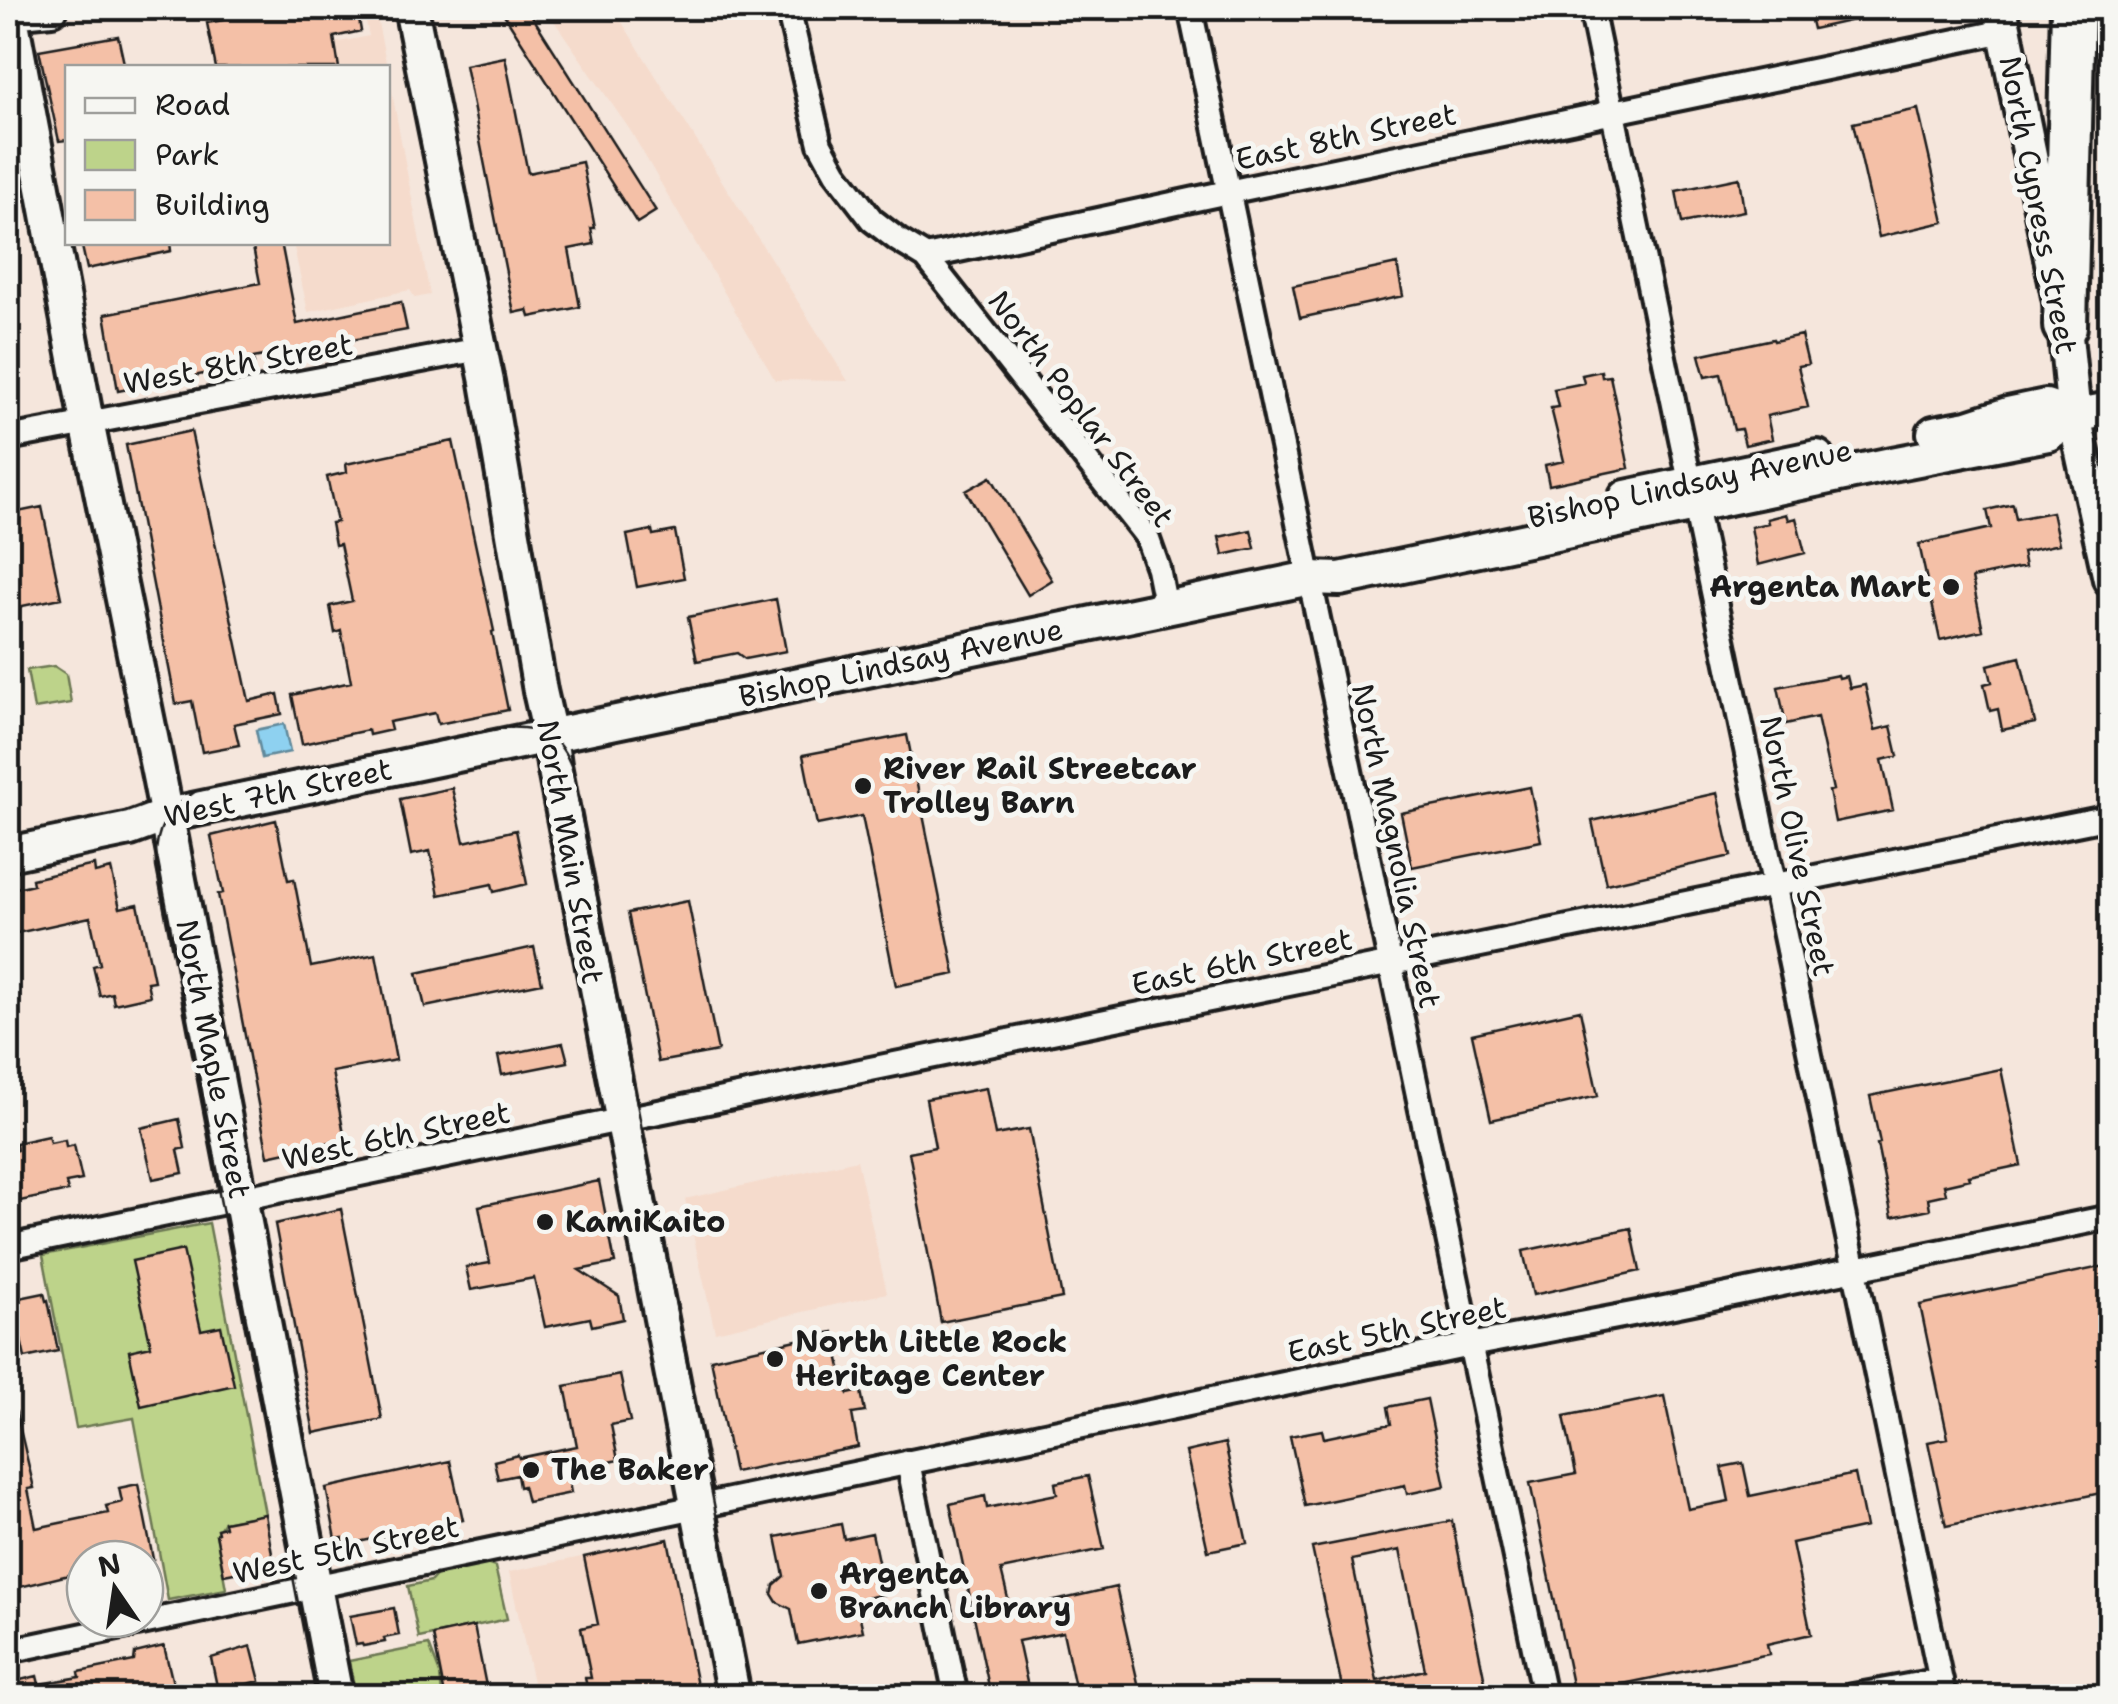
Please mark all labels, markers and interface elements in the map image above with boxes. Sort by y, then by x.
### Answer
street label: North Cypress Street [1989,52,2088,358]
legend [65,65,390,245]
text: Road [155,84,230,125]
street label: East 8th Street [1232,93,1460,180]
text: Park [155,134,219,175]
text: Building [155,184,270,225]
street label: North Poplar Street [979,282,1184,535]
street label: West 8th Street [120,323,356,404]
street label: Bishop Lindsay Avenue [1524,429,1856,538]
place label: Argenta Mart [1709,566,1931,607]
marker: Argenta Mart [1940,576,1962,598]
street label: Bishop Lindsay Avenue [735,608,1067,717]
street label: North Magnolia Street [1342,680,1451,1012]
street label: North Olive Street [1750,712,1845,980]
street label: North Main Street [527,717,614,987]
street label: West 7th Street [160,748,396,837]
place label: River Rail Streetcar Trolley Barn [883,748,1197,823]
marker: River Rail Streetcar Trolley Barn [852,775,874,797]
street label: North Maple Street [166,916,261,1202]
street label: East 6th Street [1128,918,1356,1005]
street label: West 6th Street [278,1091,514,1180]
place label: KamiKaito [565,1201,725,1242]
marker: KamiKaito [534,1211,556,1233]
street label: East 5th Street [1284,1286,1510,1373]
place label: North Little Rock Heritage Center [795,1321,1067,1396]
marker: North Little Rock Heritage Center [764,1348,786,1370]
place label: The Baker [551,1449,709,1490]
marker: The Baker [520,1459,542,1481]
street label: West 5th Street [229,1506,463,1593]
north arrow [65,1539,165,1639]
text: N [94,1544,124,1586]
place label: Argenta Branch Library [839,1553,1071,1628]
marker: Argenta Branch Library [808,1580,830,1602]

